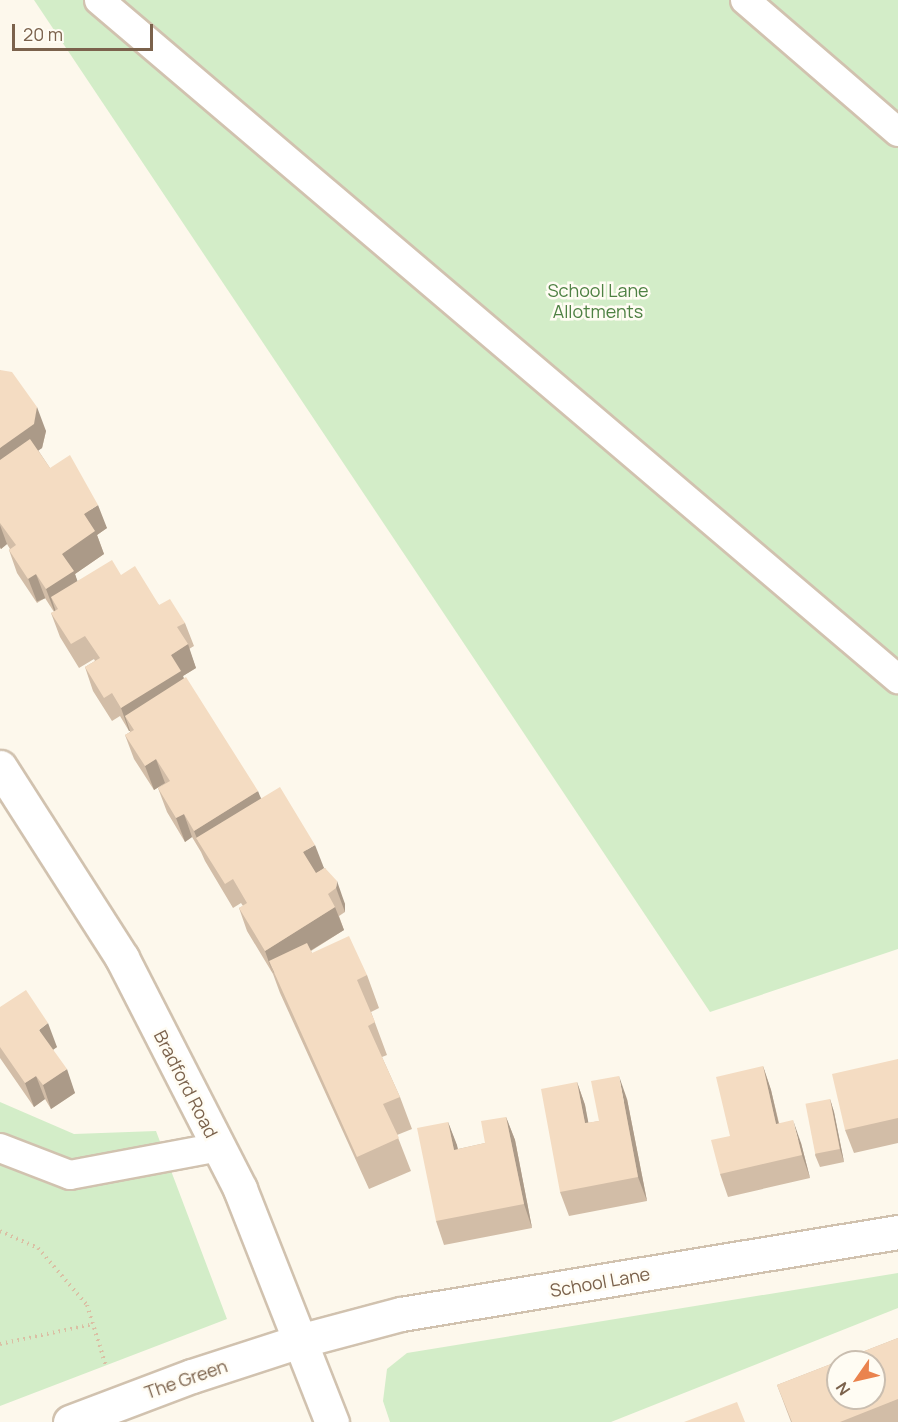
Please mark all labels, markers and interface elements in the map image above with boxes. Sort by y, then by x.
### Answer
scale bar [15,12,156,50]
text: 20 m [23,22,63,46]
park label: School Lane Allotments [547,280,649,322]
street label: Bradford Road [150,1027,222,1141]
street label: School Lane [548,1263,652,1301]
north arrow [826,1350,886,1410]
street label: The Green [142,1355,230,1403]
text: N [830,1378,855,1400]

